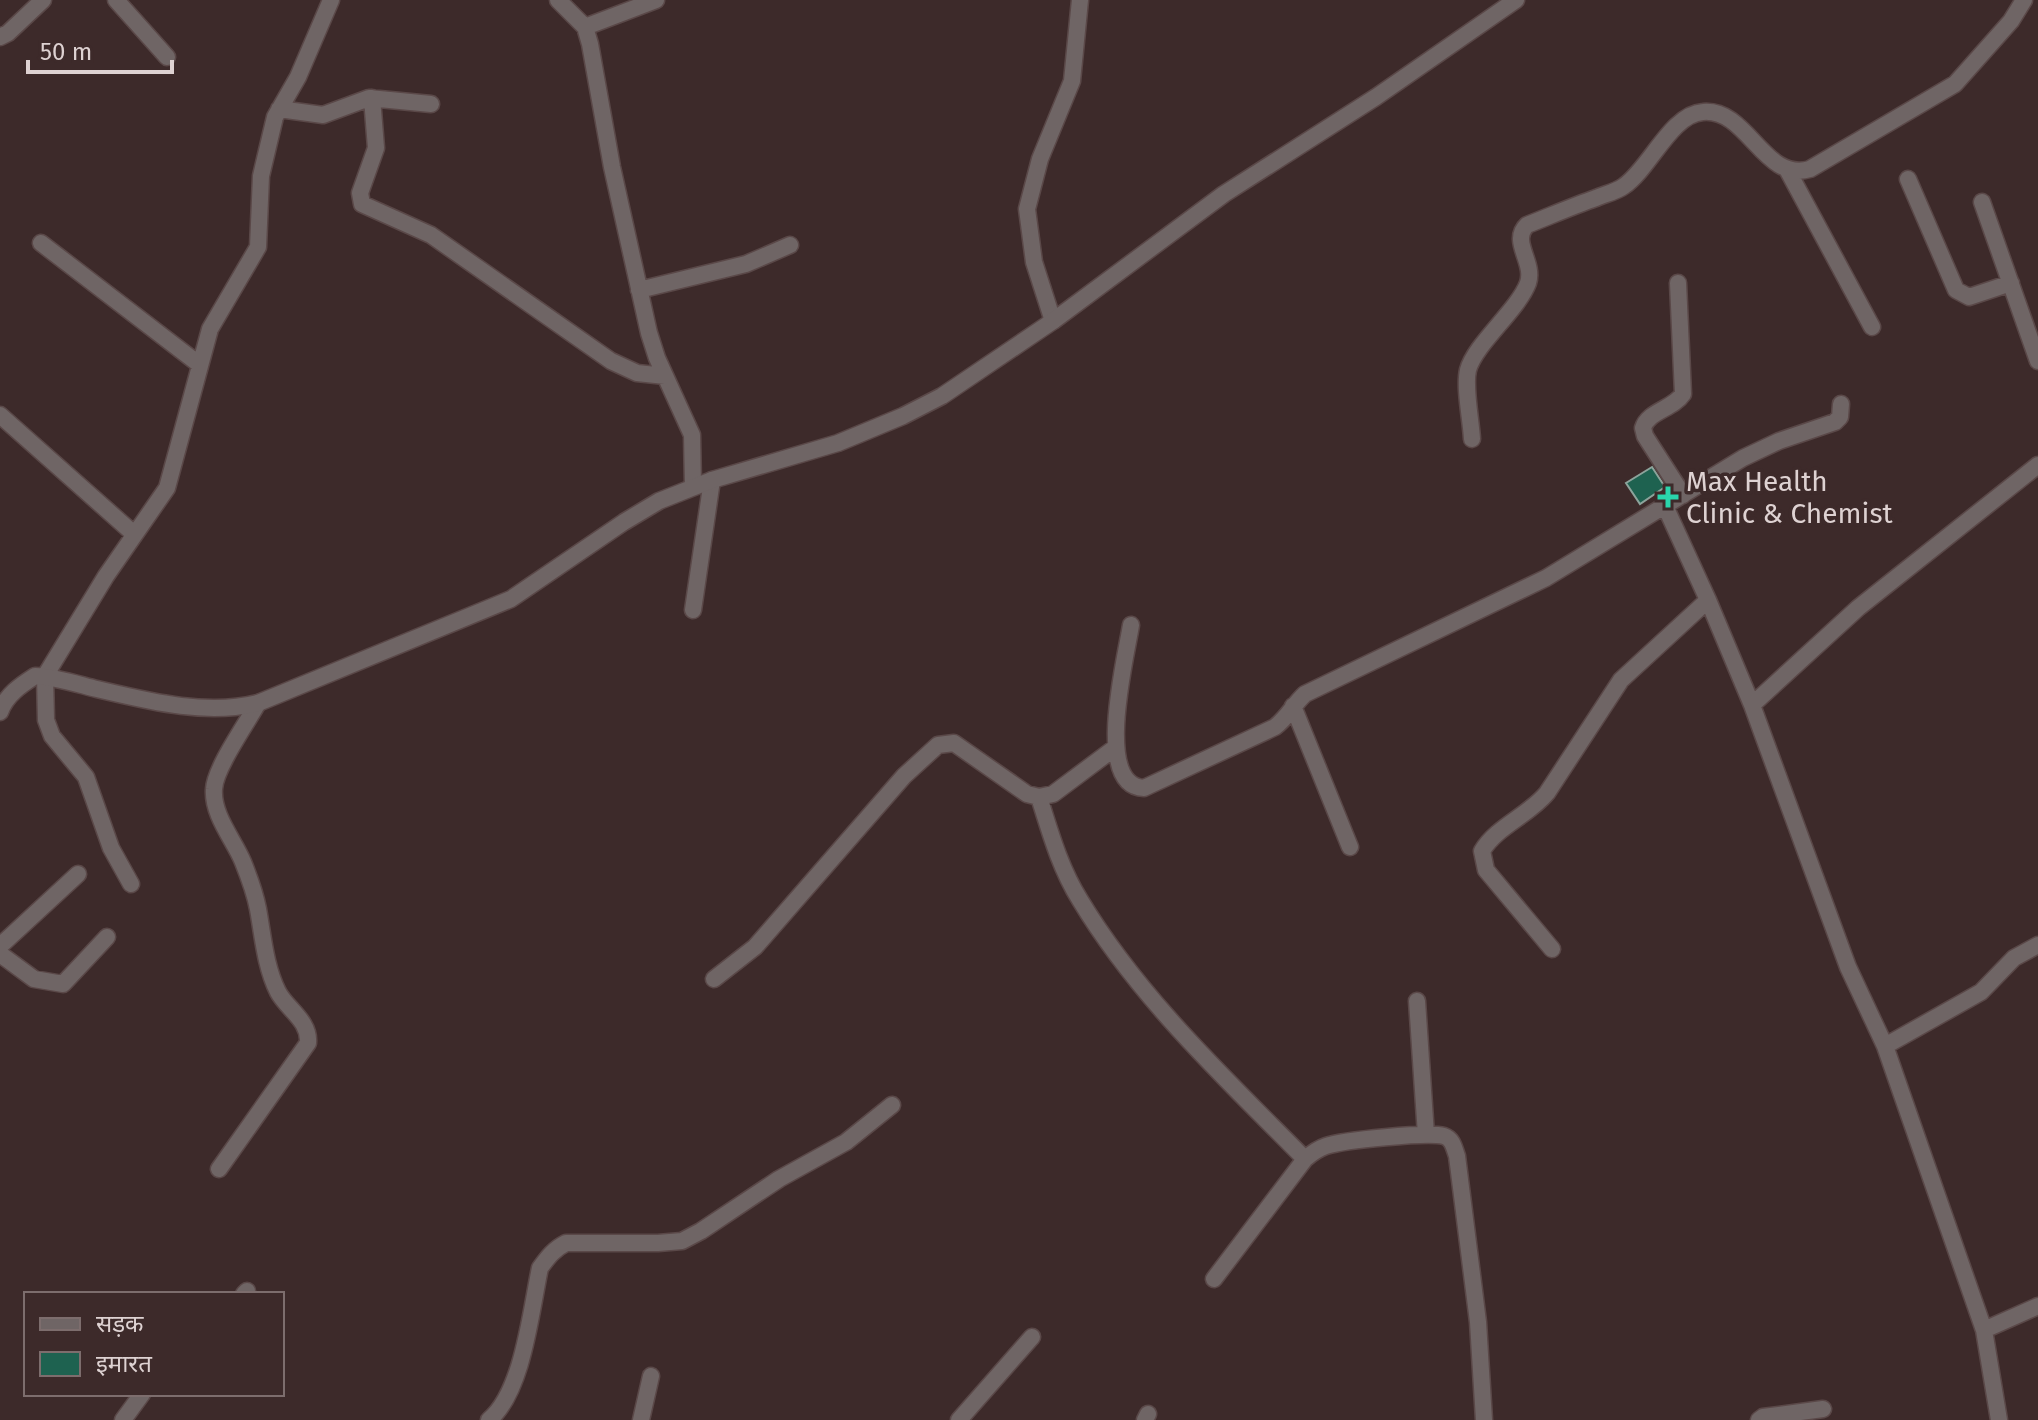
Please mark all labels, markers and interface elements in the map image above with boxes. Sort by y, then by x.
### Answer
scale bar [28,24,172,74]
text: 50 m [40,38,92,66]
place label: Max Health Clinic & Chemist [1686,465,1893,530]
marker: Max Health Clinic & Chemist [1657,486,1679,508]
legend [24,1292,284,1396]
text: सड़क [96,1310,144,1338]
text: इमारत [96,1350,153,1378]

